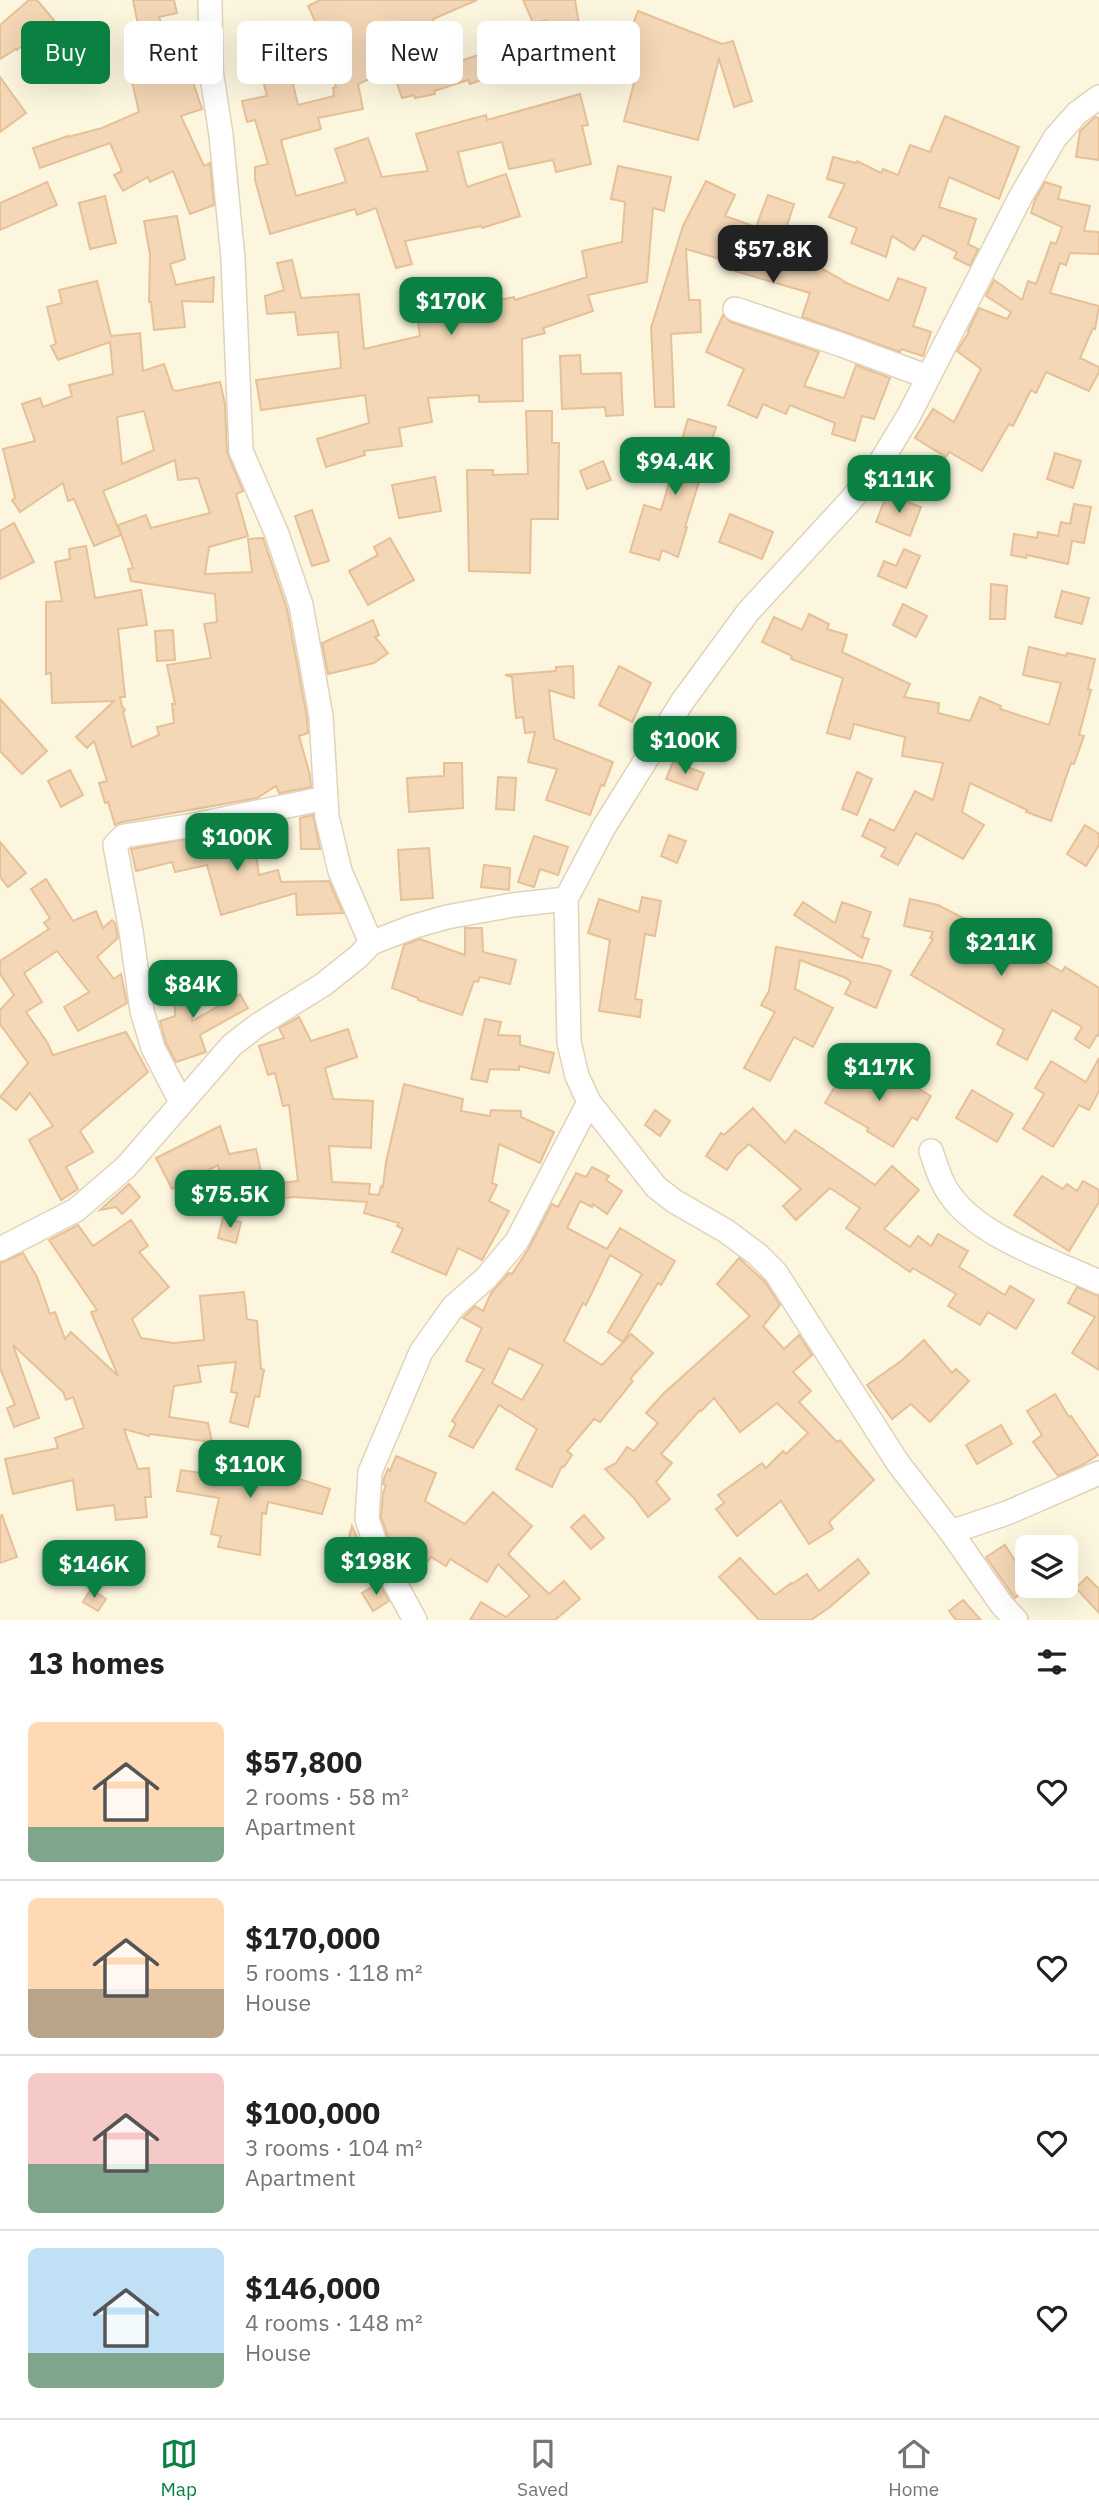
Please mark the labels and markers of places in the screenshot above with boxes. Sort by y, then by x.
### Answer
pin: $57.8K [716,226,830,285]
pin: $170K [402,278,500,337]
pin: $94.4K [618,438,732,497]
pin: $111K [850,456,948,515]
pin: $100K [636,716,734,776]
pin: $100K [188,814,286,873]
pin: $211K [952,918,1050,978]
pin: $84K [152,960,234,1020]
pin: $117K [830,1044,928,1103]
pin: $75.5K [173,1170,287,1230]
pin: $110K [201,1440,299,1500]
pin: $198K [327,1538,425,1597]
pin: $146K [45,1540,143,1600]

